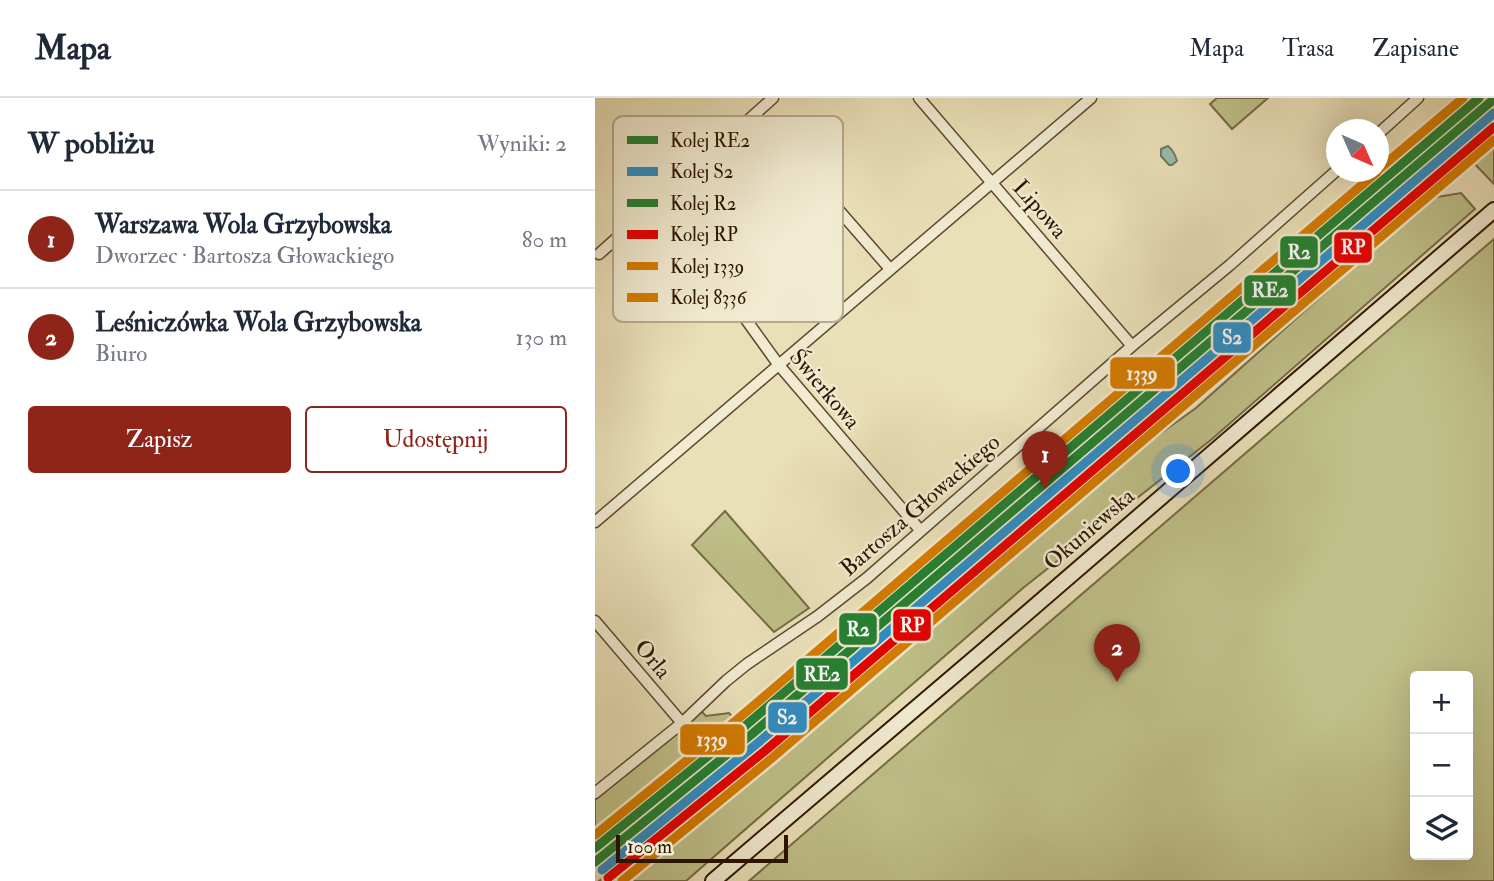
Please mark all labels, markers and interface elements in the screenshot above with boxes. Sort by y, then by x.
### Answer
text: Mapa [35,28,111,69]
text: Mapa [1189,33,1244,64]
text: Trasa [1282,33,1334,64]
text: Zapisane [1372,33,1459,64]
legend [613,116,843,322]
north arrow [1326,119,1389,182]
text: W pobliżu [28,125,155,162]
text: Wyniki: 2 [477,129,567,158]
text: Kolej RE2 [670,129,750,153]
text: Kolej S2 [670,160,733,184]
street label: Lipowa [1006,174,1074,246]
text: Kolej R2 [670,192,736,216]
text: Warszawa Wola Grzybowska [95,209,391,241]
text: Kolej RP [670,223,738,247]
text: 1 [47,225,55,254]
text: 80 m [522,225,567,254]
line badge: RP [1333,231,1373,264]
line badge: R2 [1279,235,1319,269]
text: RP [1341,236,1365,260]
text: Dworzec · Bartosza Głowackiego [95,241,394,270]
text: R2 [1287,241,1311,265]
text: Kolej 1339 [670,255,744,279]
line badge: RE2 [1243,274,1297,307]
text: RE2 [1252,279,1289,303]
text: Kolej 8336 [670,286,748,310]
text: Leśniczówka Wola Grzybowska [95,307,422,339]
line badge: S2 [1212,321,1252,354]
text: 2 [45,323,57,352]
text: 130 m [515,323,567,352]
text: S2 [1222,326,1242,350]
text: Biuro [95,339,147,368]
street label: Świerkowa [783,343,867,435]
line badge: 1339 [1109,356,1176,390]
text: 1339 [1126,362,1158,386]
button: Zapisz [28,406,291,473]
button: Udostępnij [305,406,567,473]
street label: Bartosza Głowackiego [834,428,1006,582]
pin: 1 [1022,431,1068,489]
your location [1161,454,1195,488]
street label: Okuniewska [1038,481,1141,576]
line badge: RP [892,608,932,642]
line badge: R2 [838,612,878,646]
text: RP [900,614,924,638]
text: R2 [846,618,870,642]
pin: 2 [1094,624,1140,682]
street label: Orla [628,633,678,685]
line badge: RE2 [795,657,849,691]
text: RE2 [804,663,841,687]
map controls [1410,671,1473,860]
button: + [1410,671,1473,734]
line badge: S2 [767,701,808,734]
text: S2 [777,706,797,730]
line badge: 1339 [679,723,746,756]
text: 1339 [696,728,728,752]
button: − [1410,734,1473,797]
button: layers [1410,797,1473,860]
scale bar [616,832,787,864]
text: 100 m [627,835,672,859]

